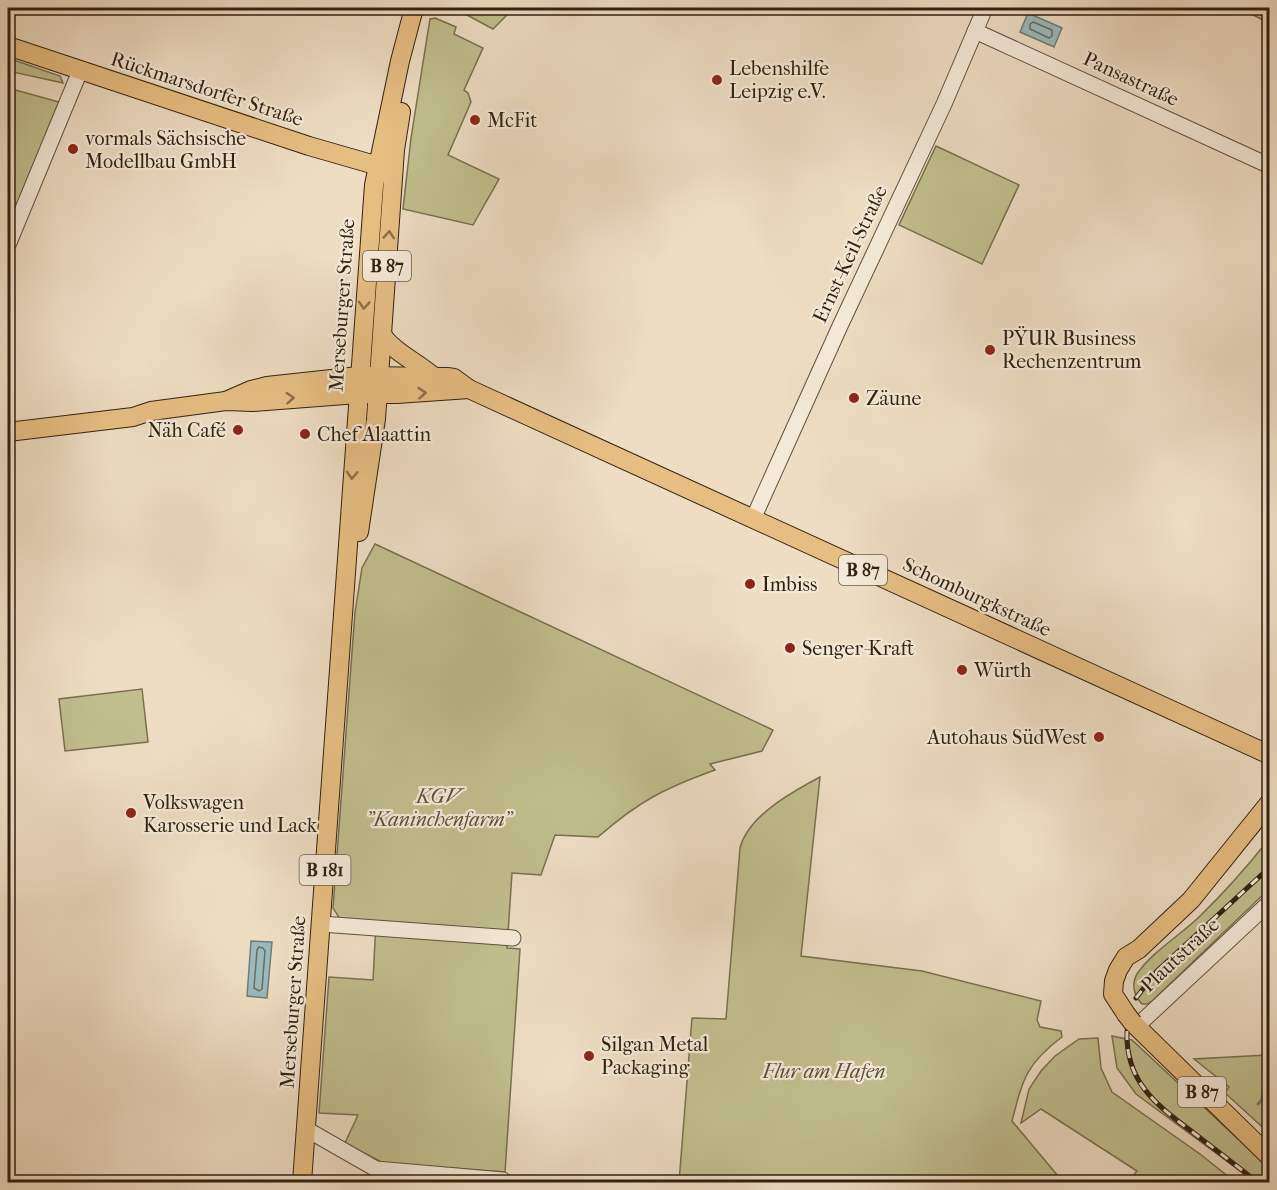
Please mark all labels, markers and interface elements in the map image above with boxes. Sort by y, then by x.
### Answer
street label: Rückmarsdorfer Straße [108,47,306,131]
street label: Pansastraße [1080,47,1182,111]
place label: Lebenshilfe Leipzig e.V. [729,57,829,103]
marker: Lebenshilfe Leipzig e.V. [710,73,724,87]
place label: McFit [487,109,537,132]
marker: McFit [468,113,482,127]
place label: vormals Sächsische Modellbau GmbH [85,127,246,173]
marker: vormals Sächsische Modellbau GmbH [66,142,80,156]
street label: Ernst-Keil-Straße [808,182,892,326]
street label: Merseburger Straße [324,218,360,392]
one-way arrow [382,231,395,240]
road number: B 87 [363,251,411,281]
one-way arrow [358,300,371,309]
place label: PŸUR Business Rechenzentrum [1002,326,1142,373]
marker: PŸUR Business Rechenzentrum [983,343,997,357]
one-way arrow [417,386,426,399]
place label: Zäune [866,387,922,410]
marker: Zäune [847,391,861,405]
one-way arrow [285,392,294,405]
place label: Näh Café [147,419,226,442]
marker: Näh Café [231,423,245,437]
place label: Chef Alaattin [317,423,432,446]
marker: Chef Alaattin [298,427,312,441]
one-way arrow [346,471,359,480]
street label: Schomburgkstraße [899,553,1055,641]
road number: B 87 [839,555,887,585]
place label: Imbiss [762,573,817,596]
marker: Imbiss [743,577,757,591]
place label: Senger-Kraft [802,637,914,660]
marker: Senger-Kraft [783,641,797,655]
place label: Würth [973,659,1032,682]
marker: Würth [955,663,969,677]
place label: Autohaus SüdWest [926,726,1087,749]
marker: Autohaus SüdWest [1092,730,1106,744]
park label: KGV "Kaninchenfarm" [366,785,514,831]
place label: Volkswagen Karosserie und Lack [142,791,318,837]
marker: Volkswagen Karosserie und Lack [124,806,138,820]
road number: B 181 [300,855,350,885]
street label: Plautstraße [1136,913,1224,997]
street label: Merseburger Straße [275,915,311,1089]
place label: Silgan Metal Packaging [601,1033,709,1079]
marker: Silgan Metal Packaging [582,1049,596,1063]
park label: Flur am Hafen [762,1060,885,1083]
road number: B 87 [1178,1077,1226,1107]

